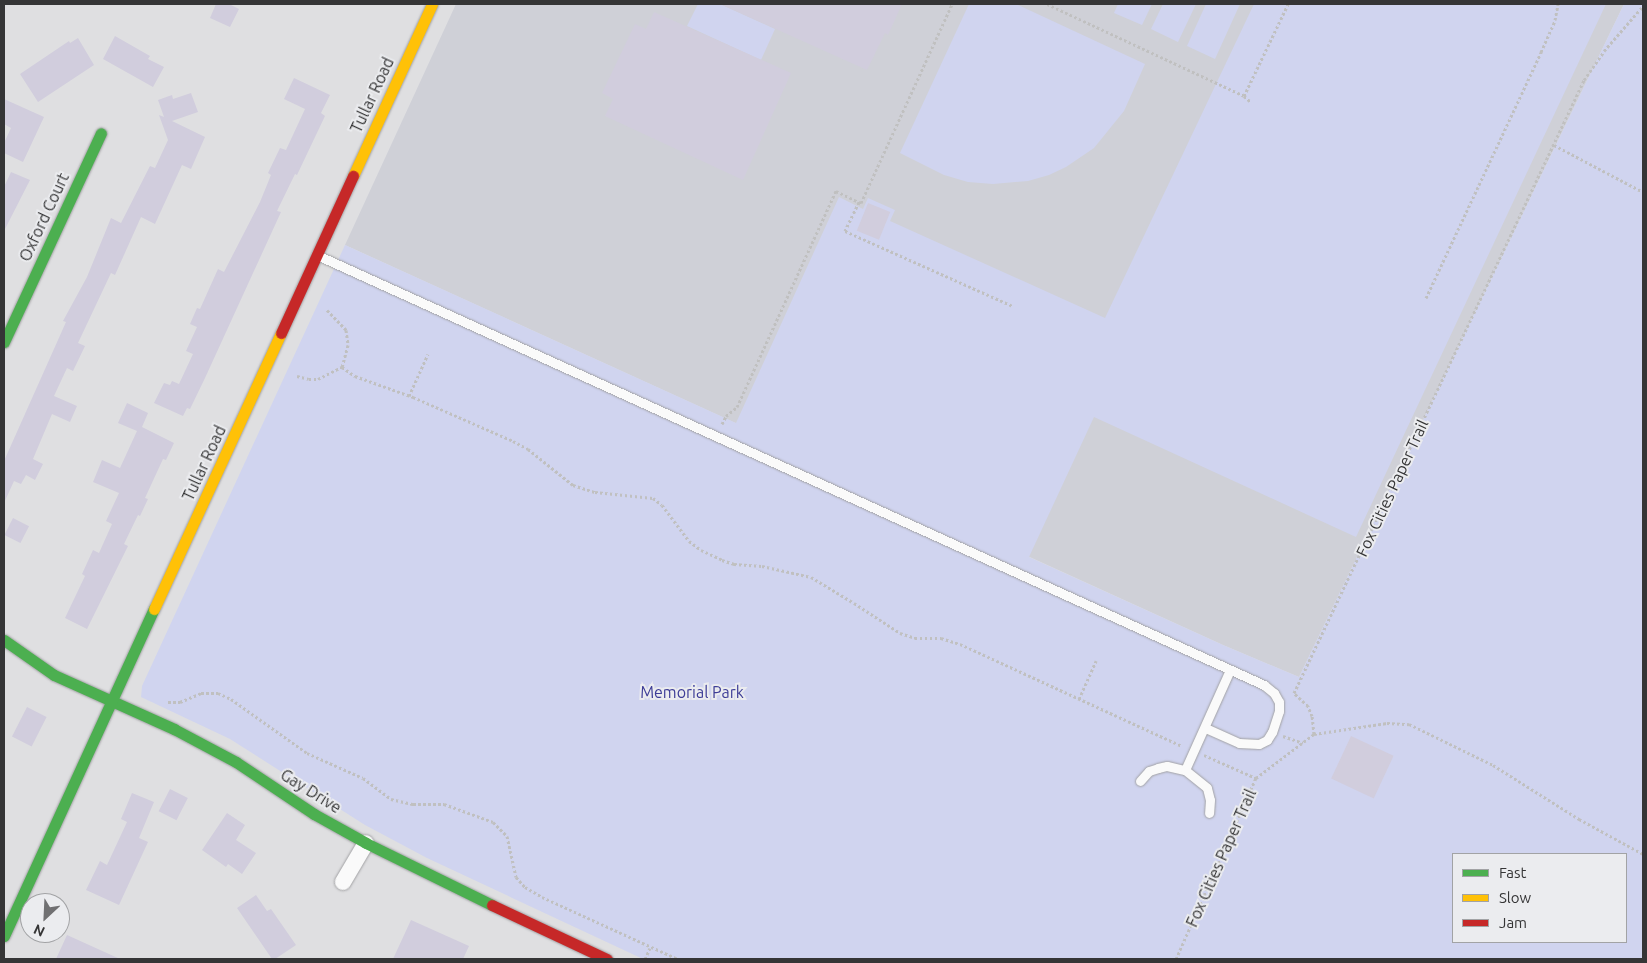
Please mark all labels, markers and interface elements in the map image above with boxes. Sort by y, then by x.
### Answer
street label: Tullar Road [346,54,398,136]
street label: Oxford Court [15,170,73,264]
street label: Fox Cities Paper Trail [1352,416,1432,560]
street label: Tullar Road [178,422,230,504]
park label: Memorial Park [640,682,744,702]
street label: Gay Drive [277,765,345,817]
street label: Fox Cities Paper Trail [1182,786,1260,930]
legend [1452,853,1627,943]
text: Fast [1499,864,1526,881]
text: Slow [1499,889,1531,906]
north arrow [20,893,70,943]
text: Jam [1499,914,1527,931]
text: N [31,921,47,940]

